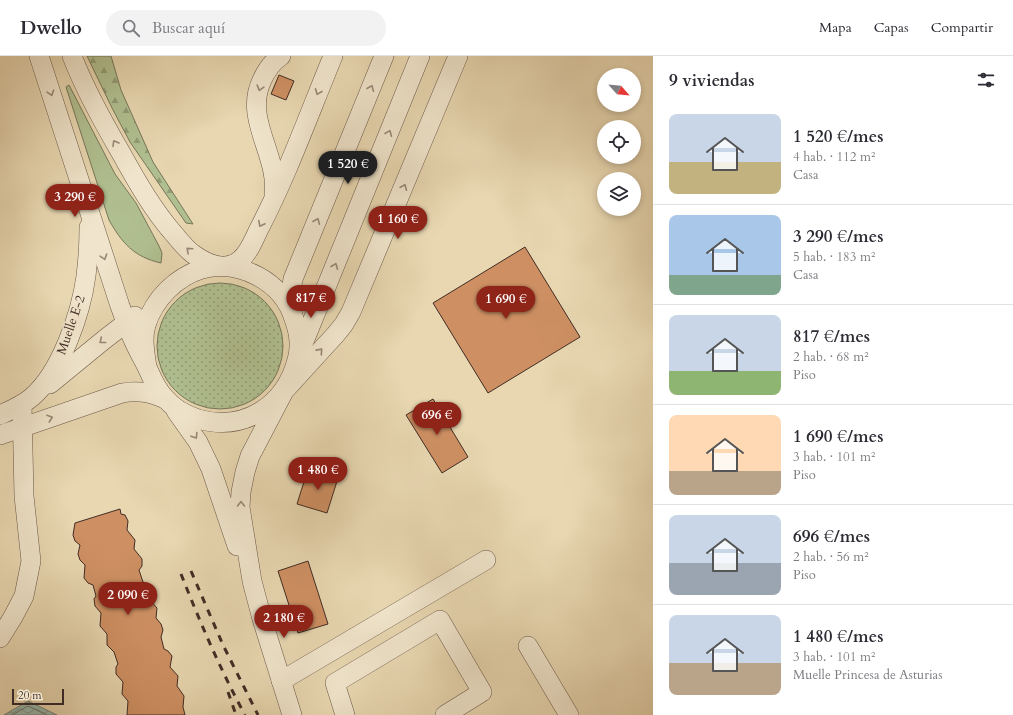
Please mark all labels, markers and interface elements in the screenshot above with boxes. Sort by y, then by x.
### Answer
search box [106,10,386,46]
text: Dwello [20,15,82,41]
icon: search [120,17,142,39]
text: Buscar aquí [152,18,225,38]
text: Mapa [819,18,852,37]
text: Capas [874,18,909,37]
text: Compartir [931,18,993,37]
north arrow [597,68,641,112]
map controls [597,68,641,216]
text: 9 viviendas [669,69,755,92]
icon: filters [975,69,997,91]
one-way arrow [256,84,264,91]
one-way arrow [367,85,375,92]
one-way arrow [315,88,323,96]
one-way arrow [46,89,55,96]
button: locate [597,120,641,164]
text: 1 520 €/mes [793,125,883,148]
one-way arrow [385,129,393,136]
icon: home [701,130,749,178]
one-way arrow [113,140,120,147]
text: 4 hab. · 112 m² [793,148,875,166]
pin: 1 520 € [311,151,385,185]
text: 1 520 € [327,155,369,173]
text: Casa [793,166,819,184]
button: layers [597,172,641,216]
pin: 3 290 € [38,184,112,218]
one-way arrow [399,184,407,191]
text: 3 290 € [54,188,96,206]
pin: 1 160 € [361,206,435,240]
text: 1 160 € [377,210,419,228]
one-way arrow [312,218,320,225]
one-way arrow [259,220,266,228]
text: 3 290 €/mes [793,225,883,248]
icon: home [701,231,749,279]
one-way arrow [186,247,194,254]
text: 5 hab. · 183 m² [793,248,875,266]
one-way arrow [99,253,108,260]
one-way arrow [330,263,338,271]
text: Casa [793,266,819,284]
pin: 817 € [283,285,339,319]
pin: 1 690 € [469,286,543,320]
text: 817 € [295,289,327,307]
text: 1 690 € [485,290,527,308]
street label: Muelle E-2 [52,293,90,357]
text: 817 €/mes [793,325,870,348]
icon: home [701,331,749,379]
one-way arrow [100,337,107,344]
text: 2 hab. · 68 m² [793,348,869,366]
one-way arrow [315,349,322,356]
text: Piso [793,366,816,384]
pin: 696 € [409,402,465,436]
text: 696 € [421,406,453,424]
one-way arrow [46,414,53,422]
text: 1 690 €/mes [793,425,883,448]
icon: home [701,431,749,479]
one-way arrow [190,432,198,439]
text: 3 hab. · 101 m² [793,448,875,466]
pin: 1 480 € [281,457,355,491]
text: 1 480 € [297,461,339,479]
text: Piso [793,466,816,484]
one-way arrow [236,501,245,507]
text: 696 €/mes [793,525,870,548]
icon: home [701,531,749,579]
text: 2 hab. · 56 m² [793,548,869,566]
text: Piso [793,566,816,584]
pin: 2 090 € [91,582,165,616]
text: 2 090 € [107,586,149,604]
pin: 2 180 € [247,605,321,639]
text: 2 180 € [263,609,305,627]
text: 1 480 €/mes [793,625,883,648]
icon: home [701,631,749,679]
text: 3 hab. · 101 m² [793,648,875,666]
text: Muelle Princesa de Asturias [793,666,943,684]
scale bar [12,687,64,706]
text: 20 m [18,688,42,703]

